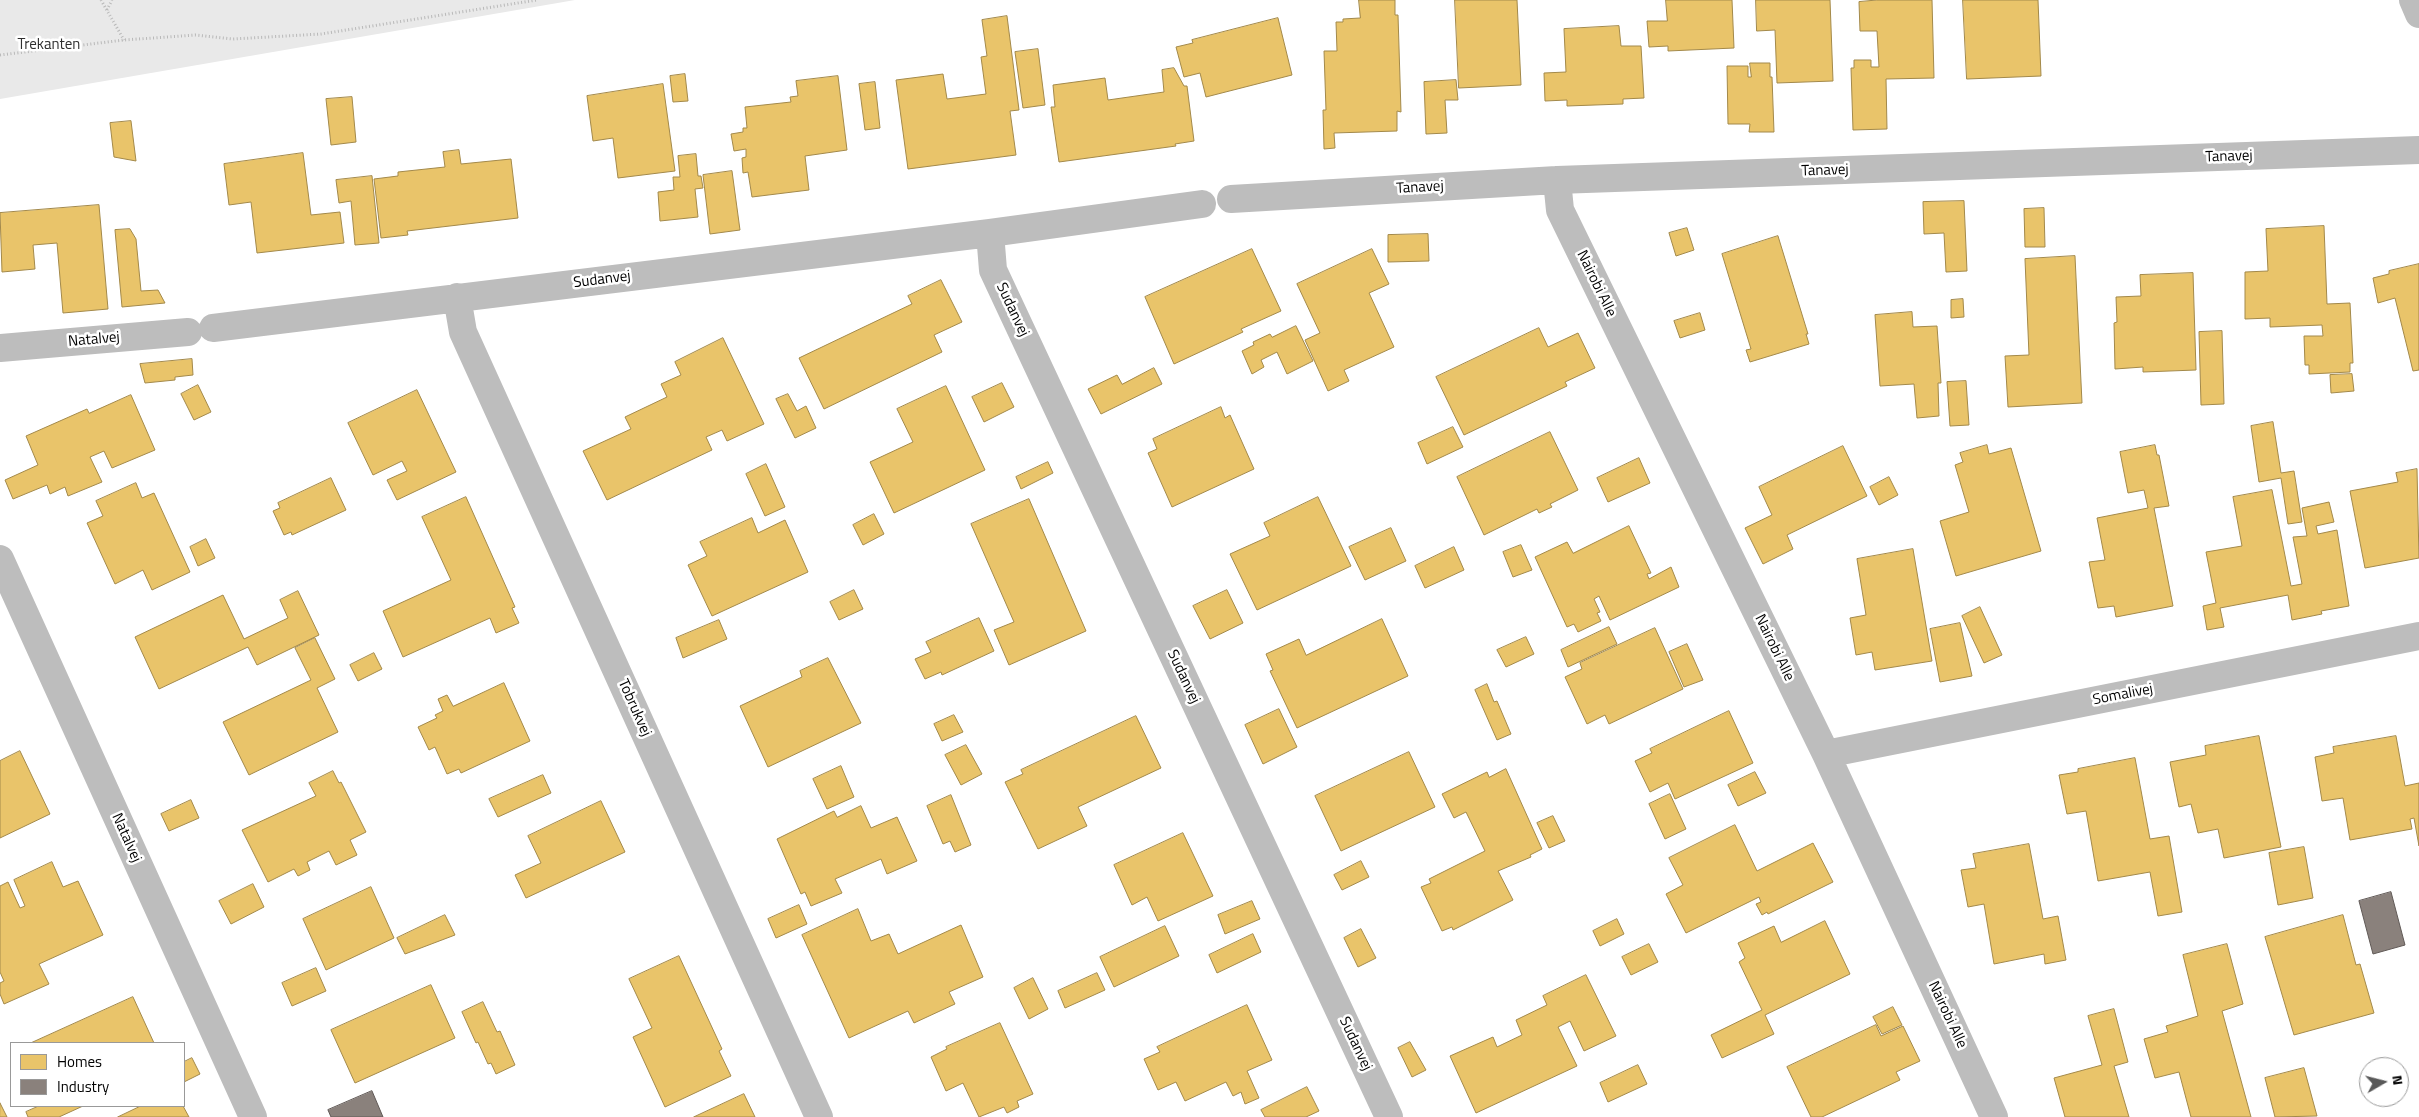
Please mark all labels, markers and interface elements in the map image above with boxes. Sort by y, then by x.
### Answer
park label: Trekanten [18,36,80,54]
street label: Tanavej [2205,147,2253,167]
street label: Tanavej [1801,161,1849,181]
street label: Tanavej [1396,178,1444,198]
street label: Nairobi Alle [1572,248,1620,320]
street label: Sudanvej [572,268,632,292]
street label: Sudanvej [992,280,1032,340]
street label: Natalvej [67,329,121,351]
street label: Nairobi Alle [1750,612,1798,684]
street label: Sudanvej [1163,647,1203,707]
street label: Tobrukvej [613,677,655,739]
street label: Somalivej [2091,680,2155,710]
street label: Natalvej [107,811,145,865]
street label: Nairobi Alle [1924,979,1970,1051]
street label: Sudanvej [1335,1014,1375,1074]
legend [10,1042,185,1107]
text: Homes [57,1050,102,1073]
north arrow [2359,1057,2409,1107]
text: N [2387,1074,2409,1086]
text: Industry [57,1075,109,1098]

